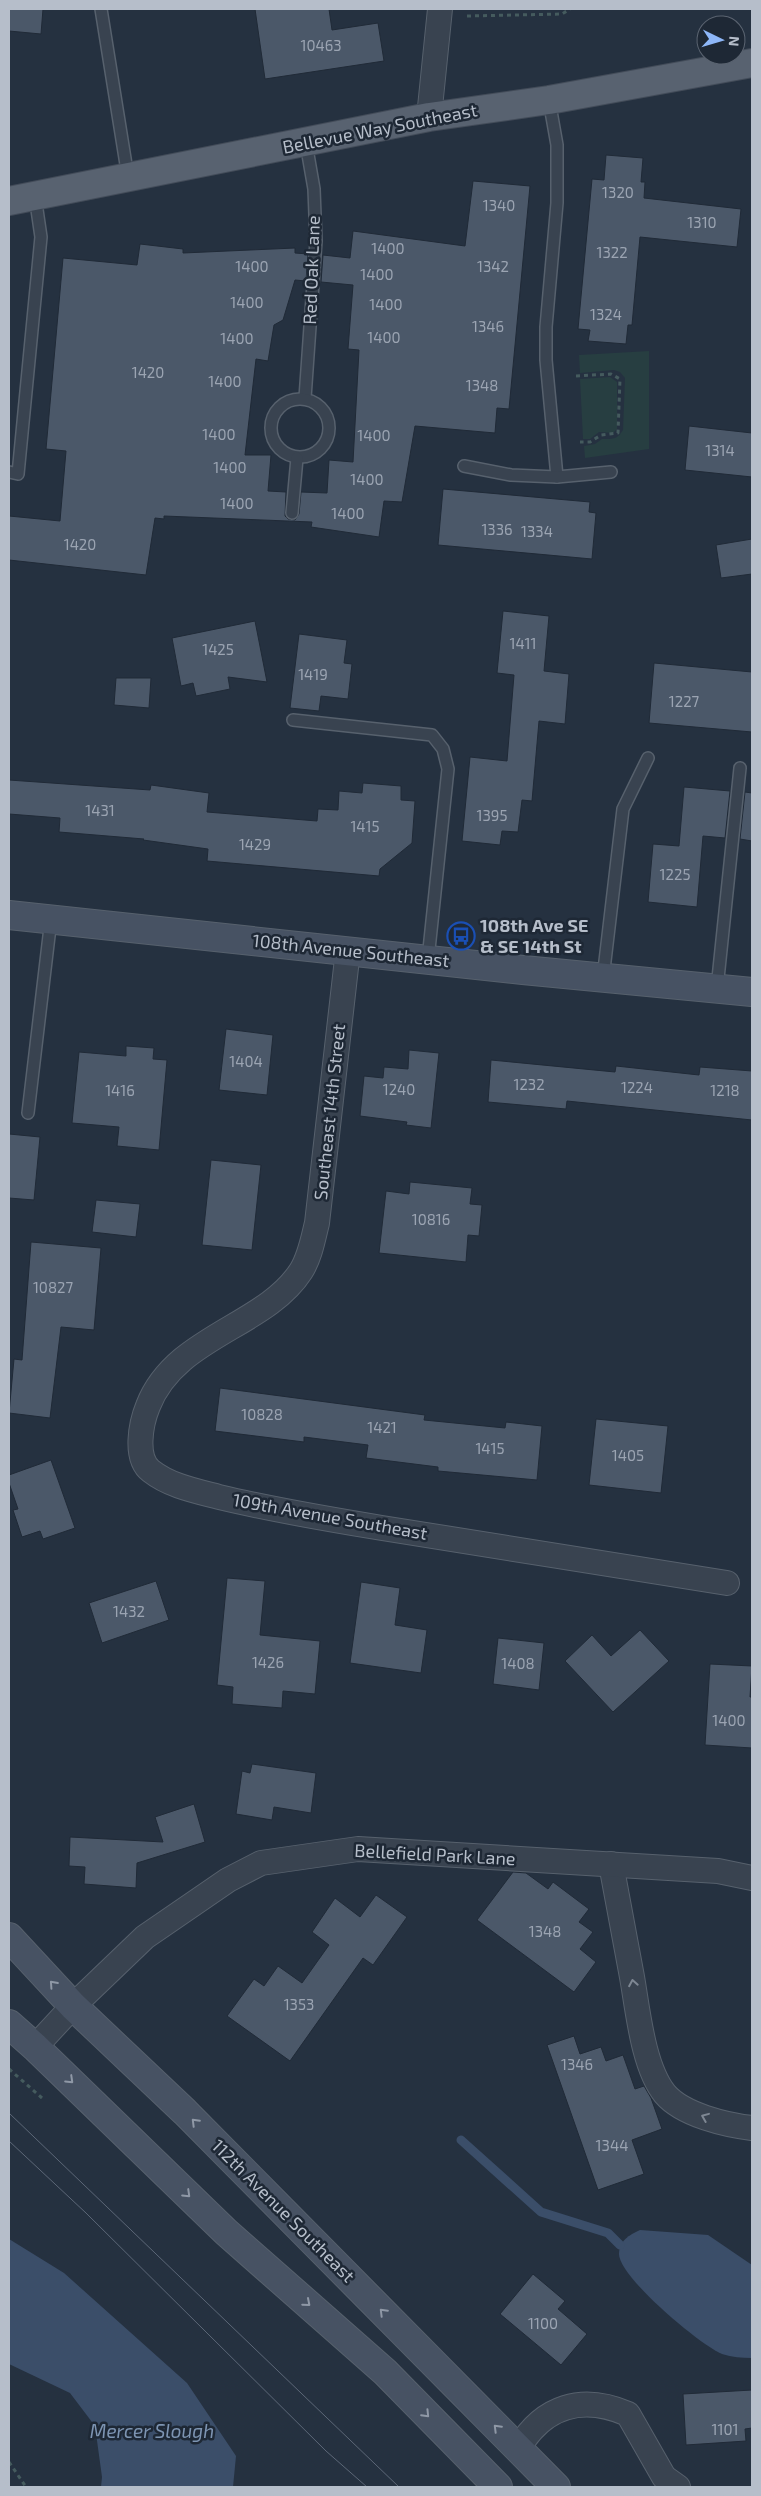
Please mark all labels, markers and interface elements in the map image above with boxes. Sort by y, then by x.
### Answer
north arrow [696,15,746,65]
text: N [726,35,743,47]
house number: 10463 [300,36,342,54]
street label: Bellevue Way Southeast [281,98,479,158]
house number: 1320 [602,183,634,201]
house number: 1340 [483,196,515,214]
house number: 1310 [687,213,717,231]
street label: Red Oak Lane [298,215,324,325]
house number: 1400 [371,239,405,257]
house number: 1322 [596,243,628,261]
house number: 1400 [235,257,269,275]
house number: 1342 [477,257,509,275]
house number: 1400 [360,265,394,283]
house number: 1400 [230,293,264,311]
house number: 1400 [369,295,403,313]
house number: 1324 [590,305,622,323]
house number: 1346 [472,317,504,335]
house number: 1400 [367,328,401,346]
house number: 1400 [220,329,254,347]
house number: 1420 [132,363,164,381]
house number: 1400 [208,372,242,390]
house number: 1348 [466,376,498,394]
house number: 1400 [202,425,236,443]
house number: 1400 [357,426,391,444]
house number: 1314 [705,441,735,459]
house number: 1400 [213,458,247,476]
house number: 1400 [350,470,384,488]
house number: 1400 [220,494,254,512]
house number: 1400 [331,504,365,522]
house number: 1336 [481,520,513,538]
house number: 1334 [521,522,553,540]
house number: 1420 [64,535,96,553]
house number: 1411 [509,634,537,652]
house number: 1425 [202,640,234,658]
house number: 1419 [298,665,328,683]
house number: 1227 [669,692,700,710]
house number: 1431 [85,801,115,819]
house number: 1395 [477,806,507,824]
house number: 1415 [350,817,380,835]
house number: 1429 [239,835,271,853]
house number: 1225 [660,865,690,883]
place label: 108th Ave SE & SE 14th St [480,914,588,957]
bus stop icon: 108th Ave SE & SE 14th St [446,921,476,951]
street label: 108th Avenue Southeast [252,929,451,971]
street label: Southeast 14th Street [309,1023,349,1201]
house number: 1404 [229,1052,263,1070]
house number: 1232 [513,1075,545,1093]
house number: 1224 [621,1078,653,1096]
house number: 1240 [383,1080,415,1098]
house number: 1416 [105,1081,135,1099]
house number: 1218 [710,1081,740,1099]
house number: 10816 [412,1210,450,1228]
house number: 10827 [33,1278,73,1296]
house number: 10828 [241,1405,283,1423]
house number: 1421 [367,1418,397,1436]
house number: 1415 [475,1439,505,1457]
house number: 1405 [612,1446,644,1464]
street label: 109th Avenue Southeast [231,1488,429,1544]
house number: 1432 [113,1602,145,1620]
house number: 1426 [252,1653,284,1671]
house number: 1408 [501,1654,535,1672]
house number: 1400 [712,1711,746,1729]
street label: Bellefield Park Lane [354,1839,516,1869]
house number: 1348 [529,1922,561,1940]
one-way arrow [628,1979,638,1988]
one-way arrow [50,1981,59,1990]
house number: 1353 [284,1995,314,2013]
house number: 1346 [561,2055,593,2073]
one-way arrow [65,2075,74,2084]
one-way arrow [701,2113,710,2123]
one-way arrow [192,2119,201,2128]
street label: 112th Avenue Southeast [208,2134,360,2286]
house number: 1344 [596,2136,628,2154]
one-way arrow [181,2188,190,2197]
one-way arrow [301,2297,310,2306]
one-way arrow [379,2309,388,2318]
house number: 1100 [528,2314,558,2332]
one-way arrow [420,2408,429,2417]
water label: Mercer Slough [90,2419,214,2442]
house number: 1101 [712,2420,738,2438]
one-way arrow [494,2425,503,2434]

